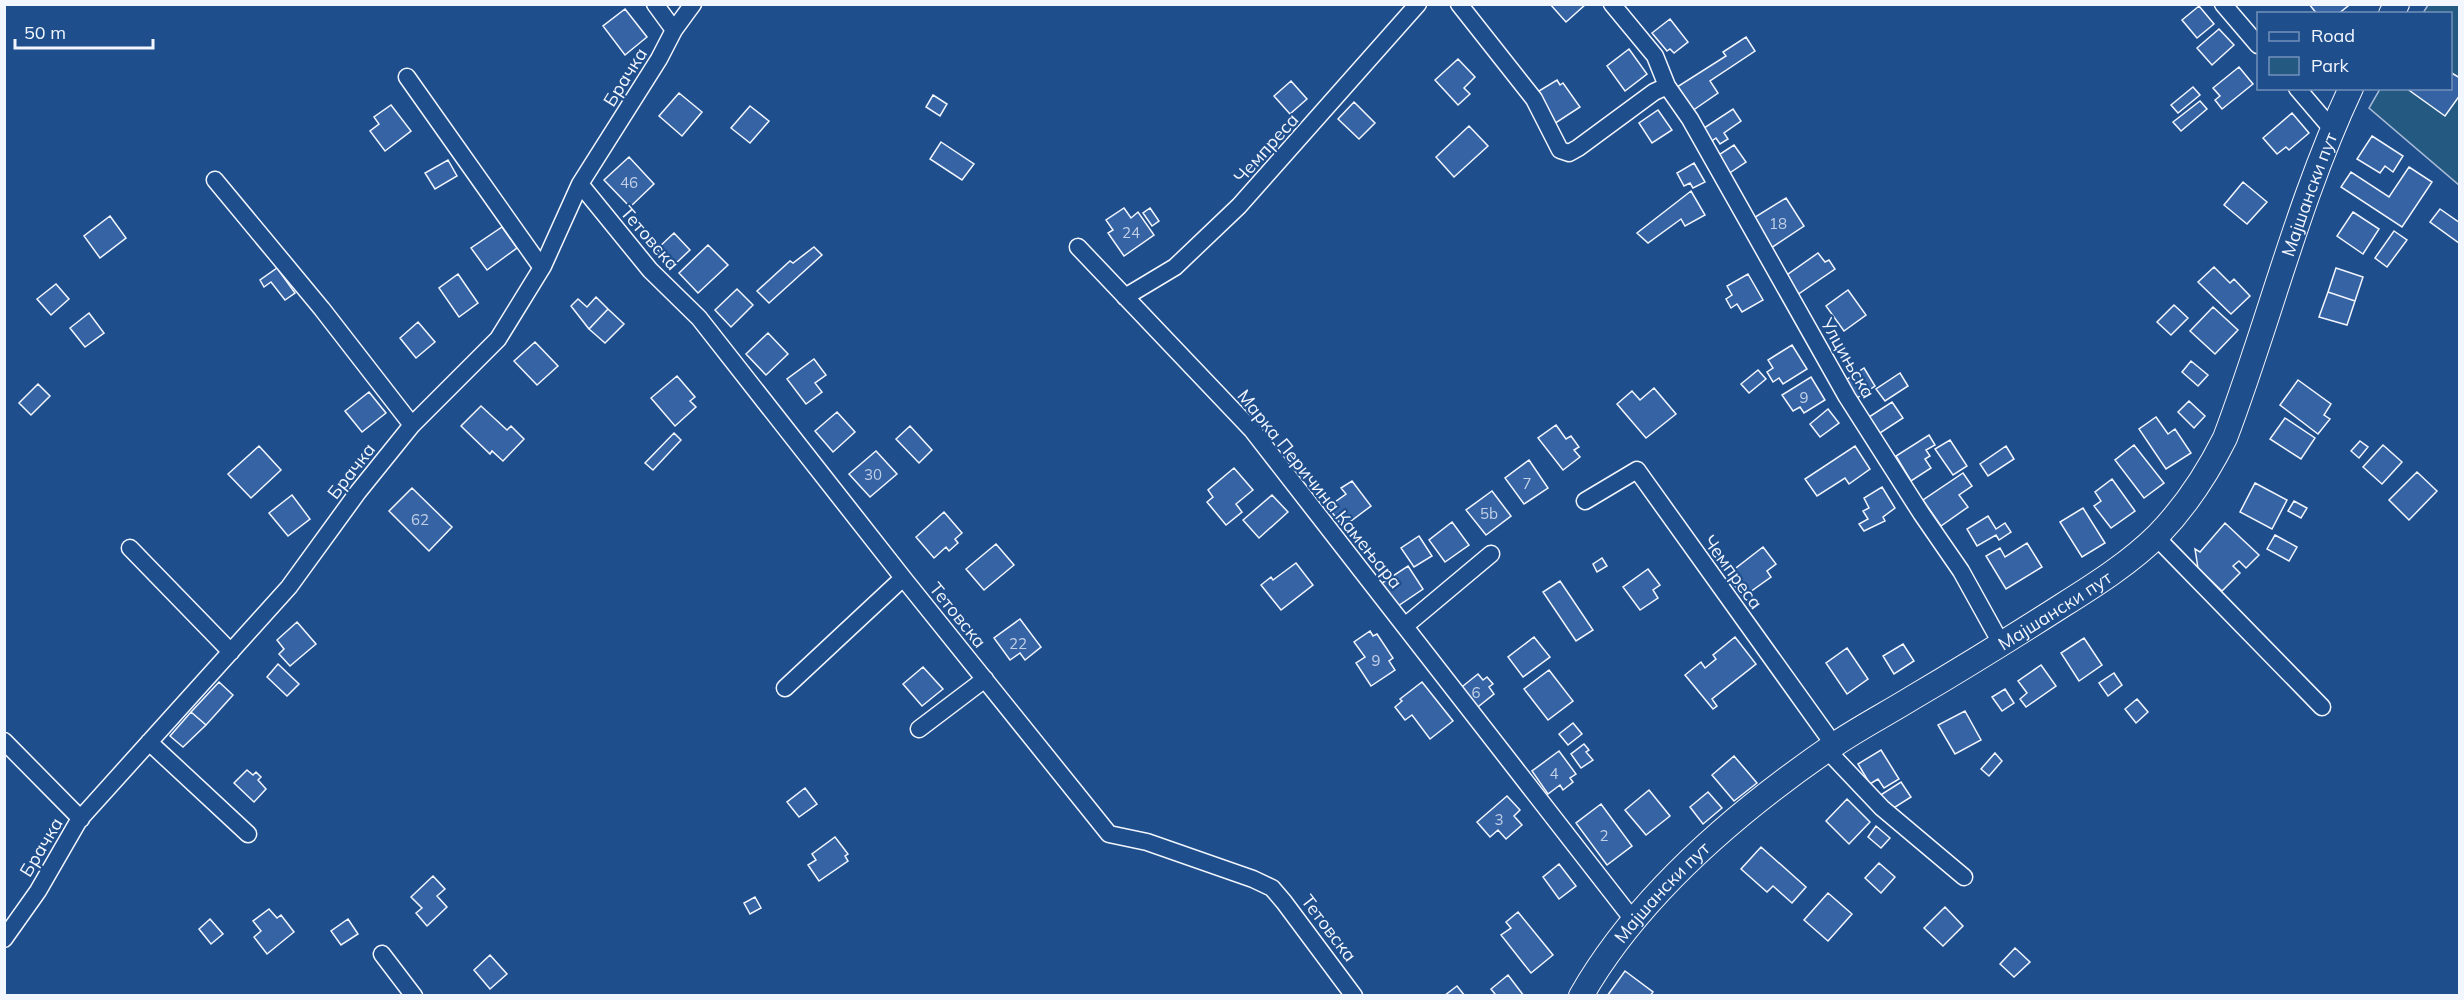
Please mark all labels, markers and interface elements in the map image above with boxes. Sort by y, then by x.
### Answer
scale bar [15,12,153,50]
legend [2257,12,2452,90]
text: 50 m [24,21,66,44]
text: Road [2311,24,2355,47]
street label: Брачка [598,43,652,111]
text: Park [2311,54,2350,77]
street label: Чемпреса [1229,108,1303,188]
street label: Мајшански пут [2276,128,2342,259]
house number: 46 [620,173,638,192]
street label: Тетовска [616,201,684,275]
house number: 18 [1769,214,1787,233]
house number: 24 [1122,223,1140,242]
street label: Улцињска [1815,313,1880,402]
street label: Марка Перичина Камењара [1233,385,1407,593]
house number: 9 [1799,388,1809,407]
street label: Брачка [322,438,380,504]
house number: 30 [864,465,882,484]
house number: 7 [1522,474,1532,493]
house number: 5b [1480,504,1498,523]
house number: 62 [411,510,429,529]
street label: Чемпреса [1698,530,1768,614]
street label: Мајшански пут [1994,565,2117,655]
street label: Тетовска [925,577,991,653]
house number: 22 [1009,634,1027,653]
house number: 9 [1371,651,1381,670]
house number: 6 [1471,683,1481,702]
house number: 4 [1549,764,1559,783]
house number: 3 [1494,810,1504,829]
street label: Брачка [14,813,68,881]
house number: 2 [1599,826,1609,845]
street label: Мајшански пут [1609,836,1715,947]
street label: Тетовска [1296,890,1362,966]

